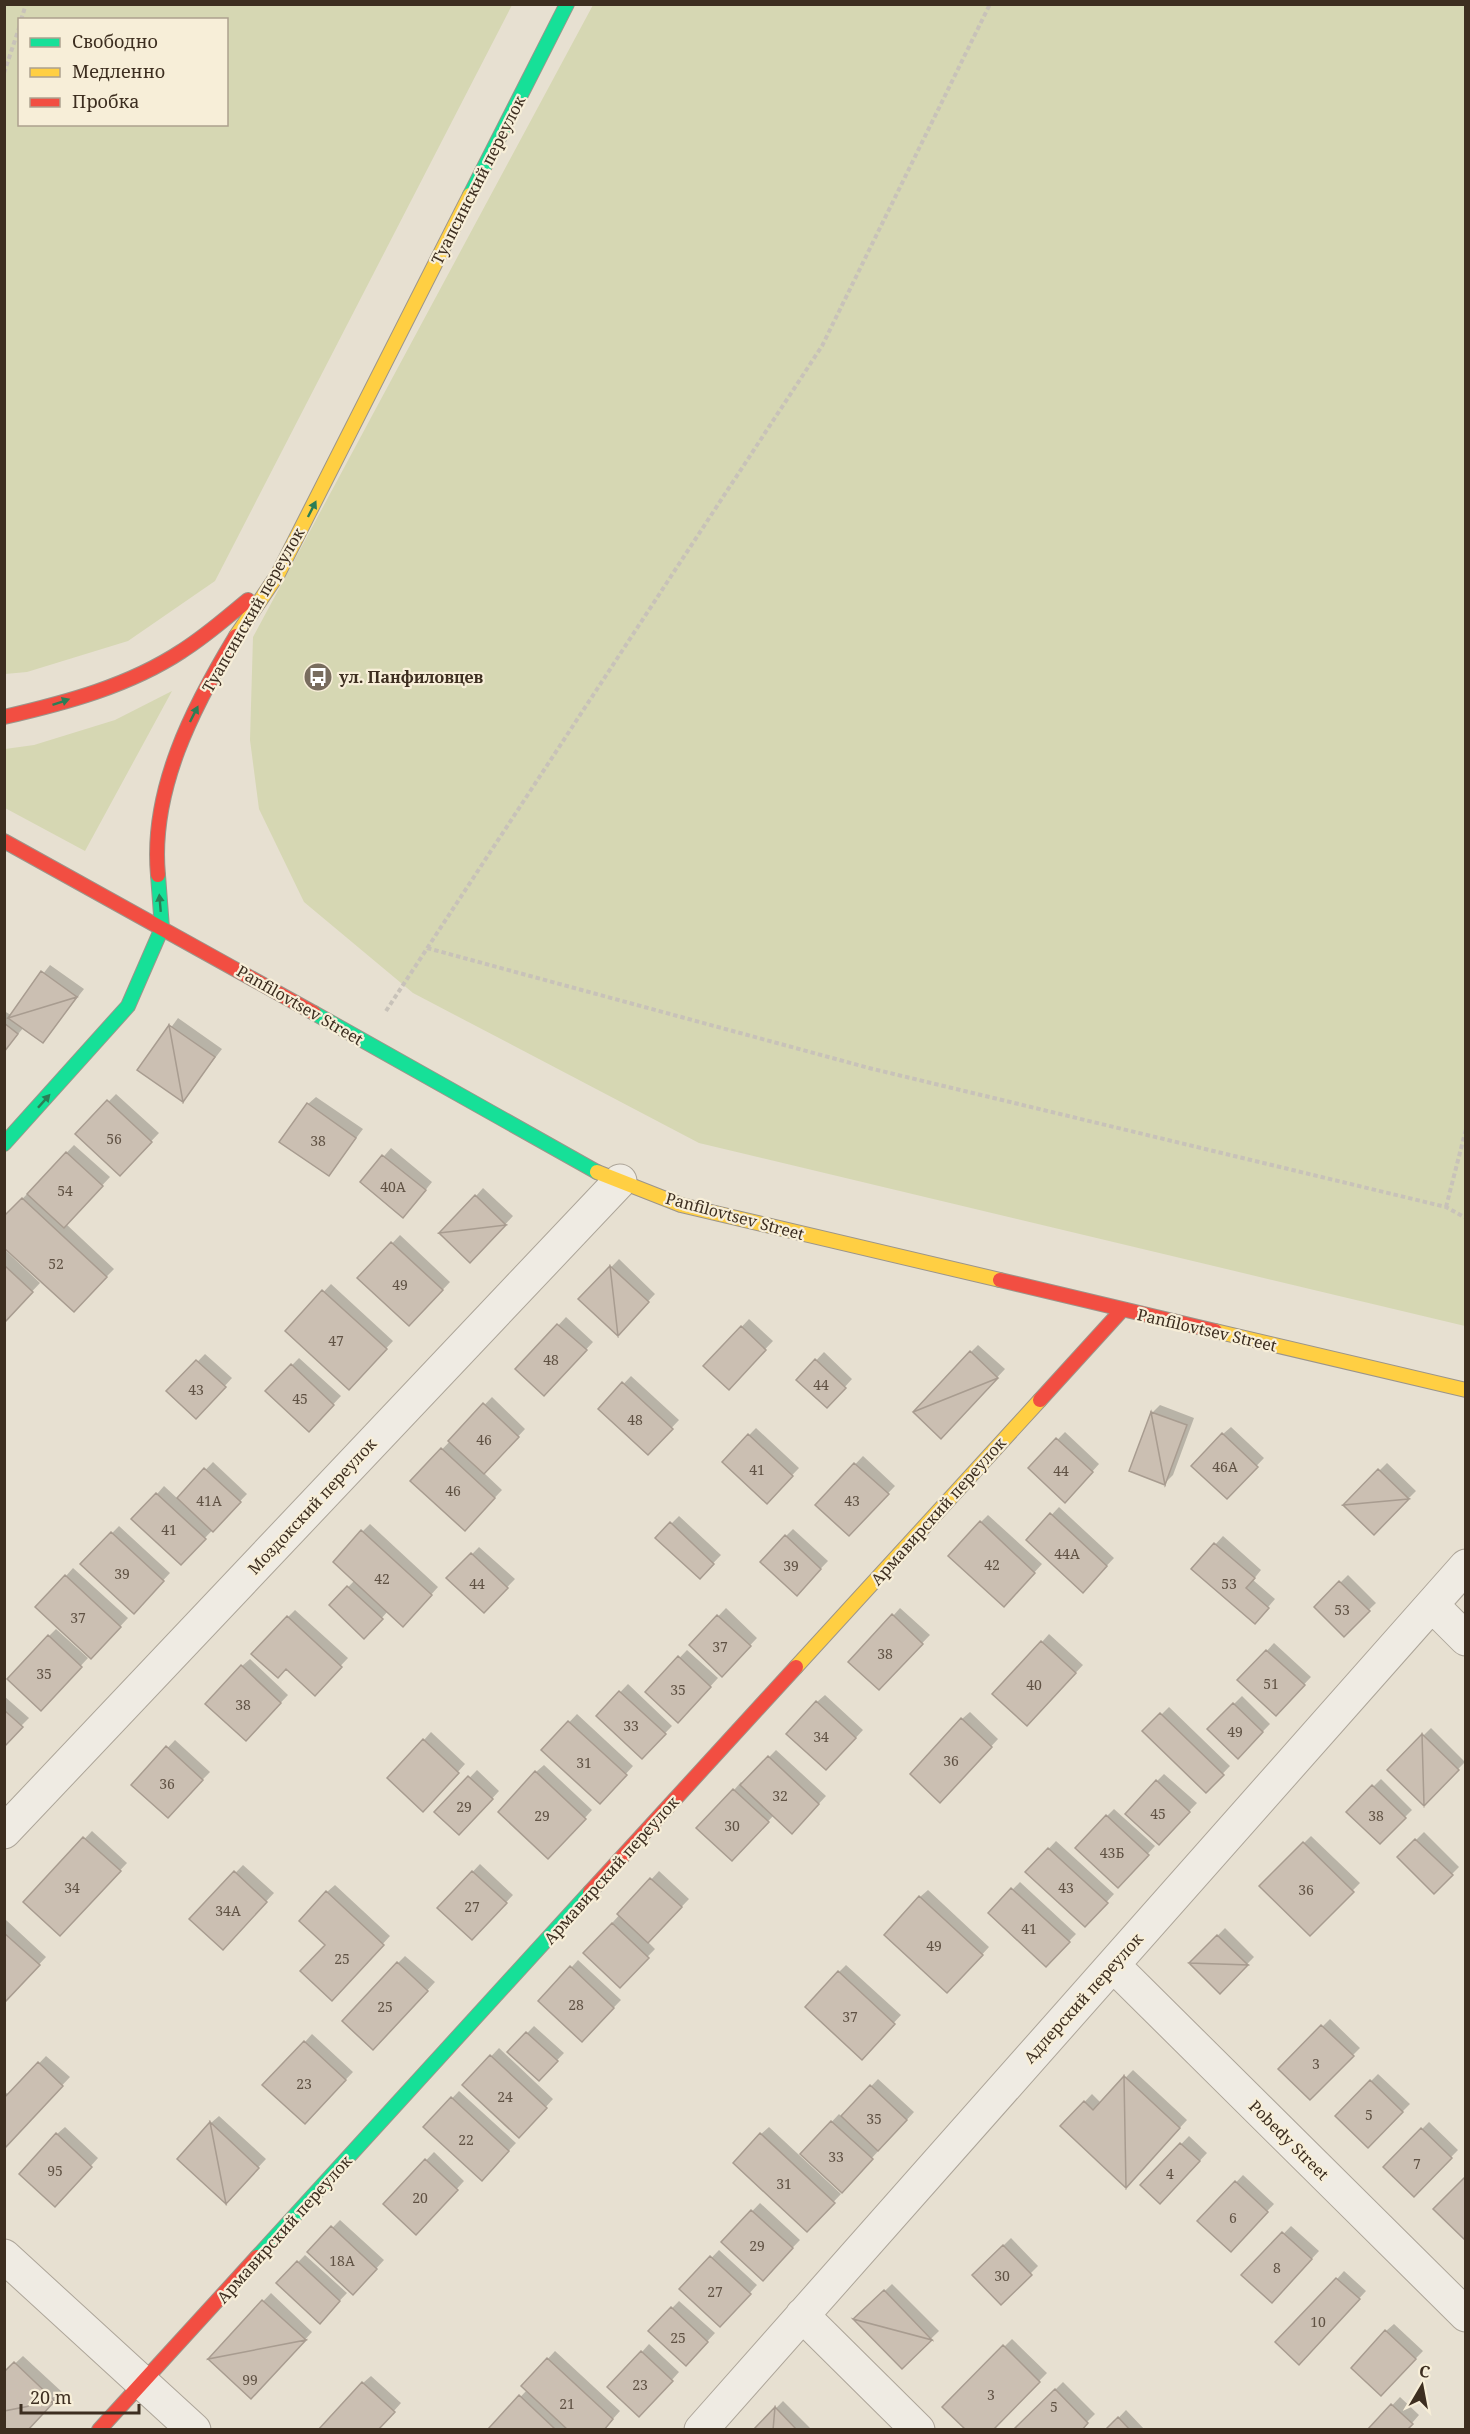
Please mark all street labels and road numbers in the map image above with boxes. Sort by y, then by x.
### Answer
street label: Туапсинский переулок [426,91,530,268]
street label: Туапсинский переулок [197,523,309,696]
street label: Panfilovtsev Street [233,960,368,1050]
street label: Panfilovtsev Street [663,1187,807,1245]
street label: Panfilovtsev Street [1135,1303,1279,1357]
street label: Армавирский переулок [866,1432,1011,1590]
street label: Моздокский переулок [243,1433,382,1579]
street label: Армавирский переулок [539,1791,684,1949]
street label: Адлерский переулок [1019,1928,1148,2068]
street label: Pobedy Street [1244,2095,1334,2185]
street label: Армавирский переулок [212,2150,357,2308]

